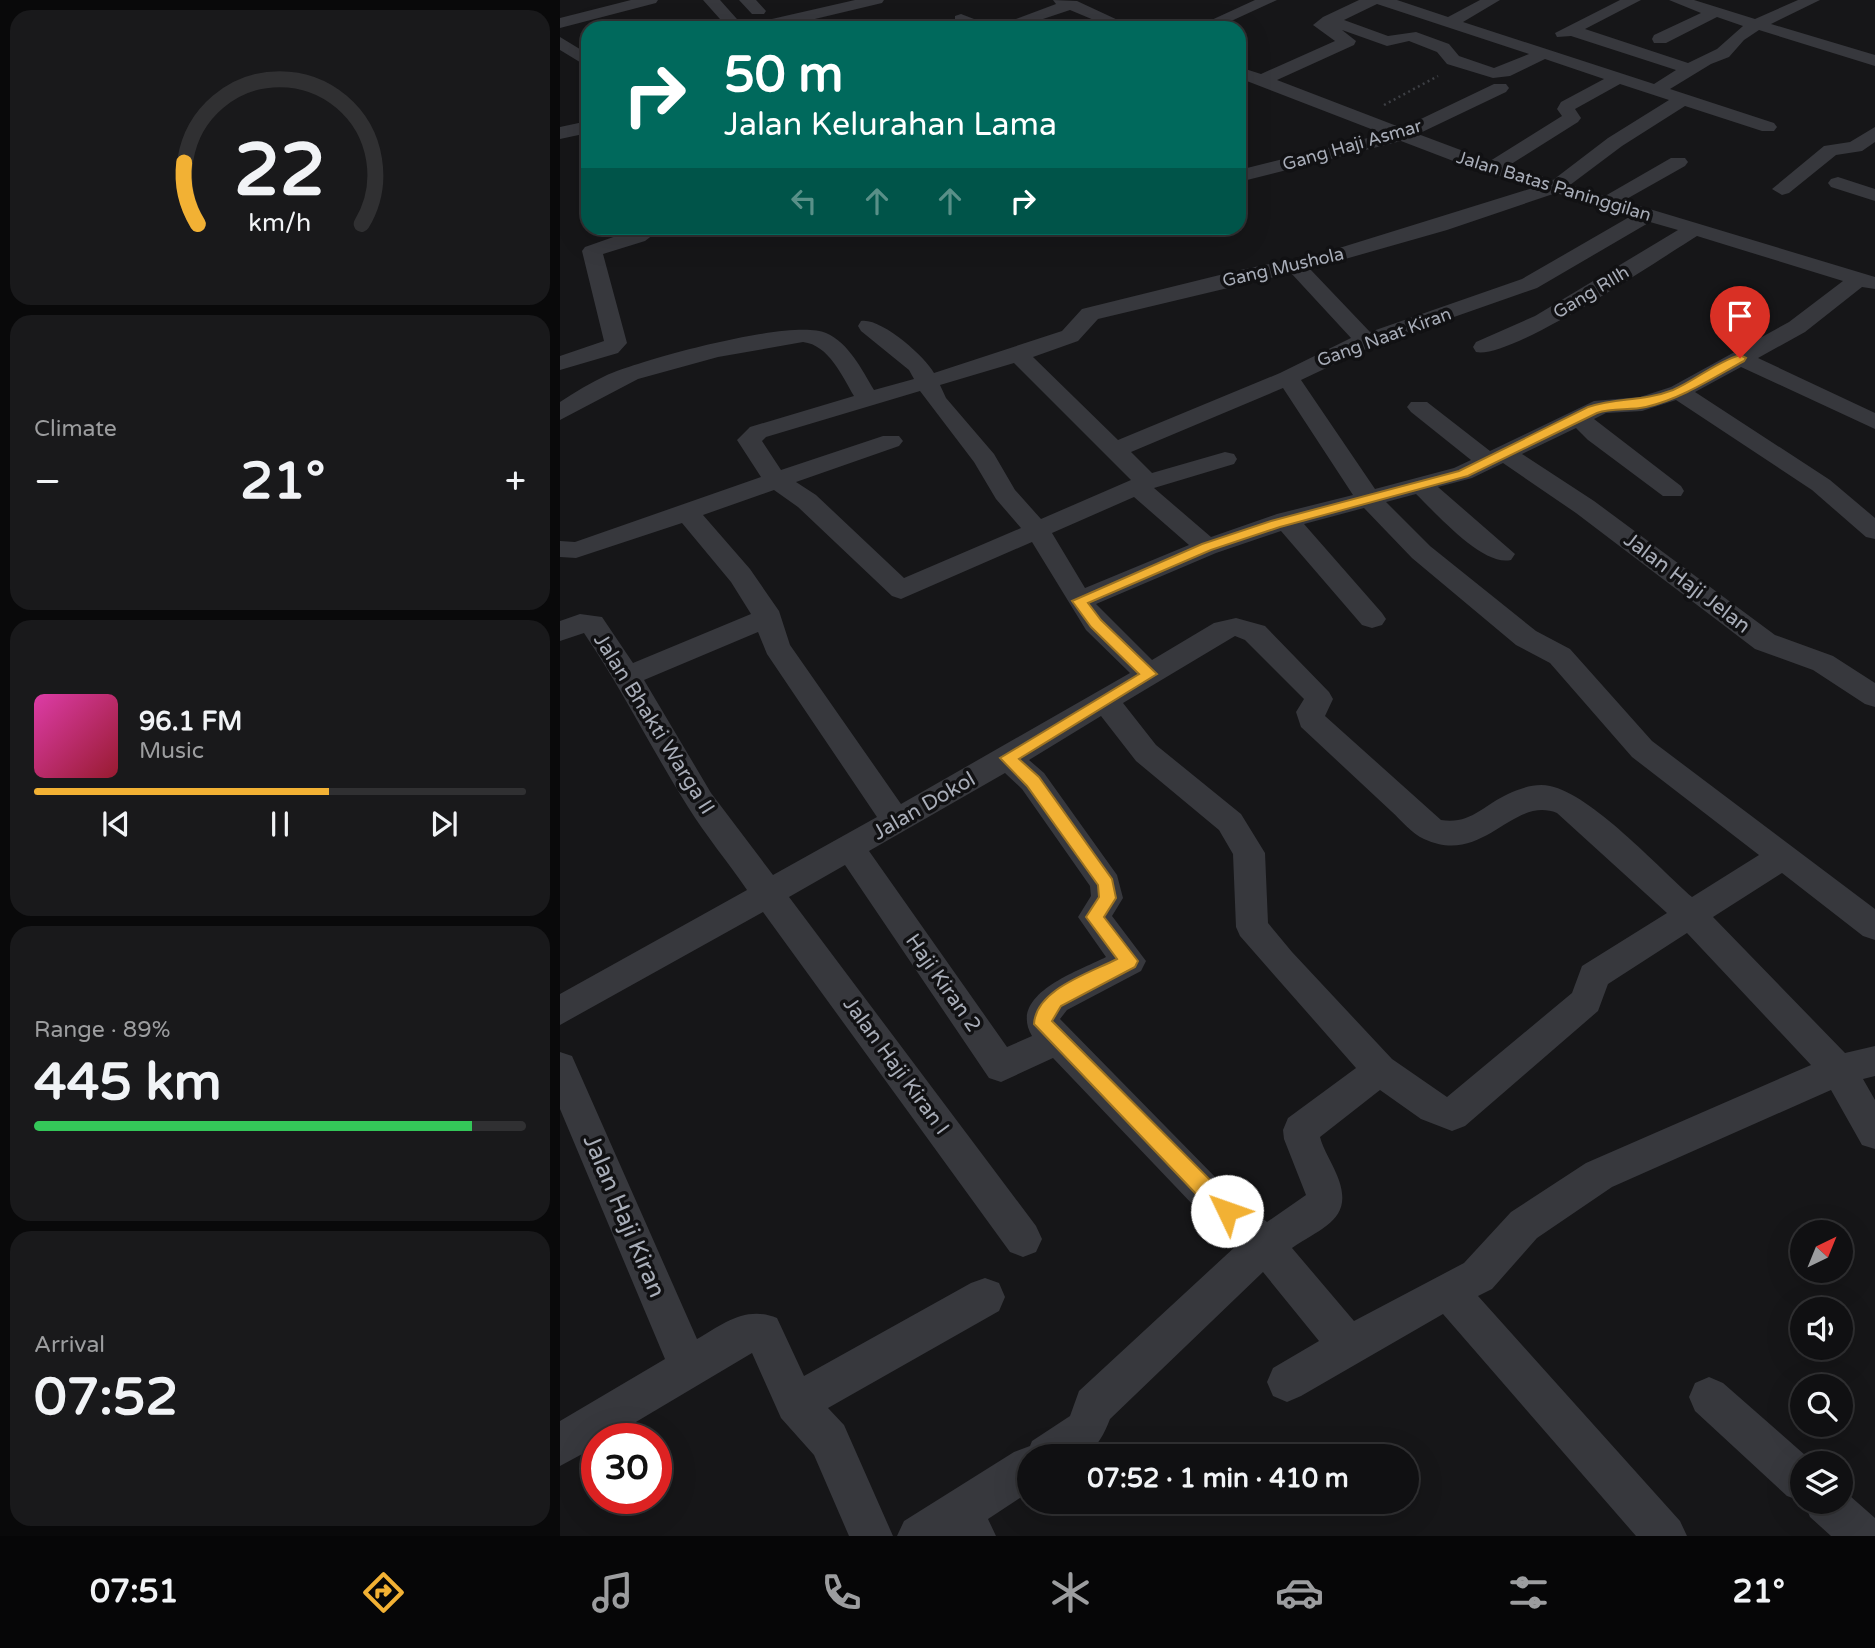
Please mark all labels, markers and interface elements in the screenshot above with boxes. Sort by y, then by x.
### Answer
text: 50 m [724,46,843,105]
icon: right [609,49,700,140]
text: Jalan Kelurahan Lama [724,106,1057,144]
street label: Gang Haji Asmar [1280,115,1424,175]
text: 22 [234,127,326,215]
street label: Jalan Batas Paninggilan [1454,146,1654,226]
icon: left [785,182,823,220]
icon: ahead [858,182,896,220]
icon: ahead [931,182,969,220]
icon: right [1004,182,1042,220]
text: km/h [249,207,311,237]
street label: Gang Mushola [1220,242,1346,292]
street label: Gang RIIh [1549,261,1633,323]
pin [1710,286,1770,358]
icon: arrive [1721,297,1759,335]
street label: Gang Naat Kiran [1314,303,1454,371]
text: Climate [34,415,117,443]
text: 21° [240,450,325,513]
text: − [34,459,61,505]
text: + [505,459,526,505]
street label: Jalan Haji Jelan [1619,527,1755,639]
street label: Jalan Bhakti Warga II [588,629,720,819]
text: 96.1 FM [139,706,242,737]
text: Music [139,737,204,765]
street label: Jalan Dokol [868,767,980,845]
icon: previous [97,805,135,843]
icon: pause [261,805,299,843]
icon: next [425,805,463,843]
street label: Haji Kiran 2 [900,929,986,1037]
street label: Jalan Haji Kiran I [838,992,954,1140]
text: Range · 89% [34,1016,170,1044]
text: 445 km [34,1051,222,1114]
street label: Jalan Haji Kiran [577,1130,671,1302]
position arrow [1190,1174,1264,1248]
north arrow [1790,1220,1853,1283]
map controls [1790,1220,1853,1514]
button: sound [1790,1297,1853,1360]
text: Arrival [34,1331,105,1359]
text: 07:52 [34,1366,178,1429]
button: search [1790,1374,1853,1437]
speed limit sign: 30 [581,1423,672,1514]
button: layers [1790,1451,1853,1514]
text: 07:52 · 1 min · 410 m [1087,1463,1349,1494]
icon: directions [359,1568,408,1617]
icon: music [588,1568,637,1617]
icon: phone [817,1568,866,1617]
icon: climate [1046,1568,1095,1617]
icon: car [1275,1568,1324,1617]
icon: filters [1504,1568,1553,1617]
text: 07:51 [90,1573,179,1611]
text: 21° [1733,1573,1785,1611]

